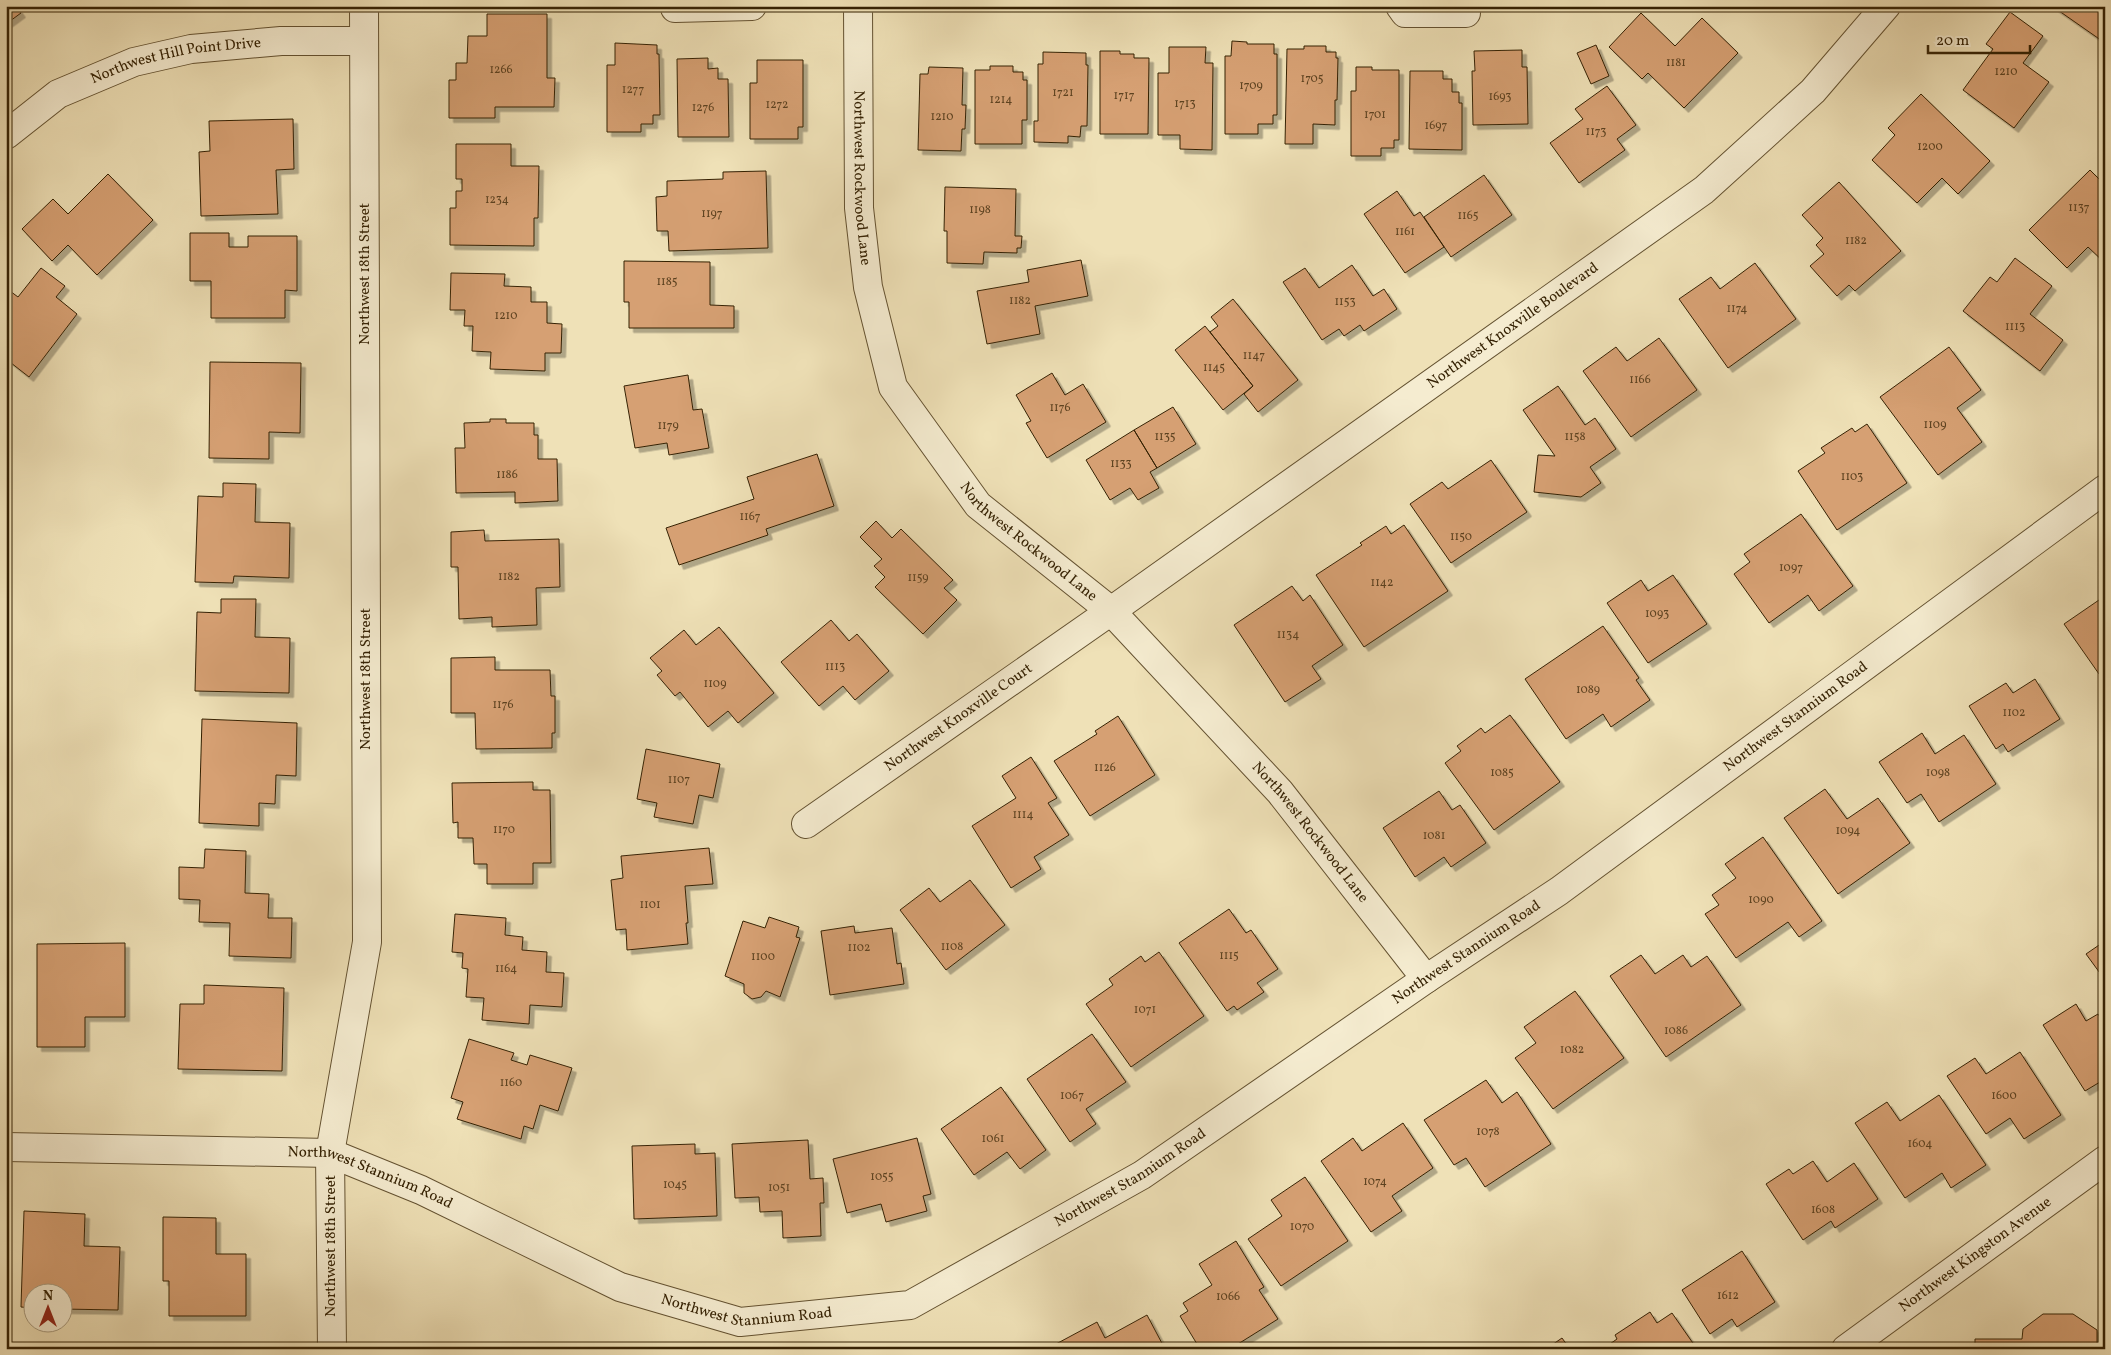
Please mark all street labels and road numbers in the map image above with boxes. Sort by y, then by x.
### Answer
street label: Northwest Hill Point Drive [87,32,262,90]
street label: Northwest Rockwood Lane [848,90,876,267]
street label: Northwest 18th Street [355,203,376,345]
street label: Northwest Knoxville Boulevard [1423,257,1603,394]
street label: Northwest Rockwood Lane [954,478,1102,607]
street label: Northwest 18th Street [356,608,377,750]
street label: Northwest Stannium Road [1719,657,1872,777]
street label: Northwest Knoxville Court [880,658,1037,777]
street label: Northwest Rockwood Lane [1247,757,1373,907]
street label: Northwest Stannium Road [1388,895,1545,1010]
street label: Northwest Stannium Road [1051,1123,1210,1232]
street label: Northwest Stannium Road [288,1142,456,1214]
street label: Northwest 18th Street [321,1175,342,1317]
street label: Northwest Kingston Avenue [1895,1192,2056,1317]
street label: Northwest Stannium Road [658,1289,833,1333]

